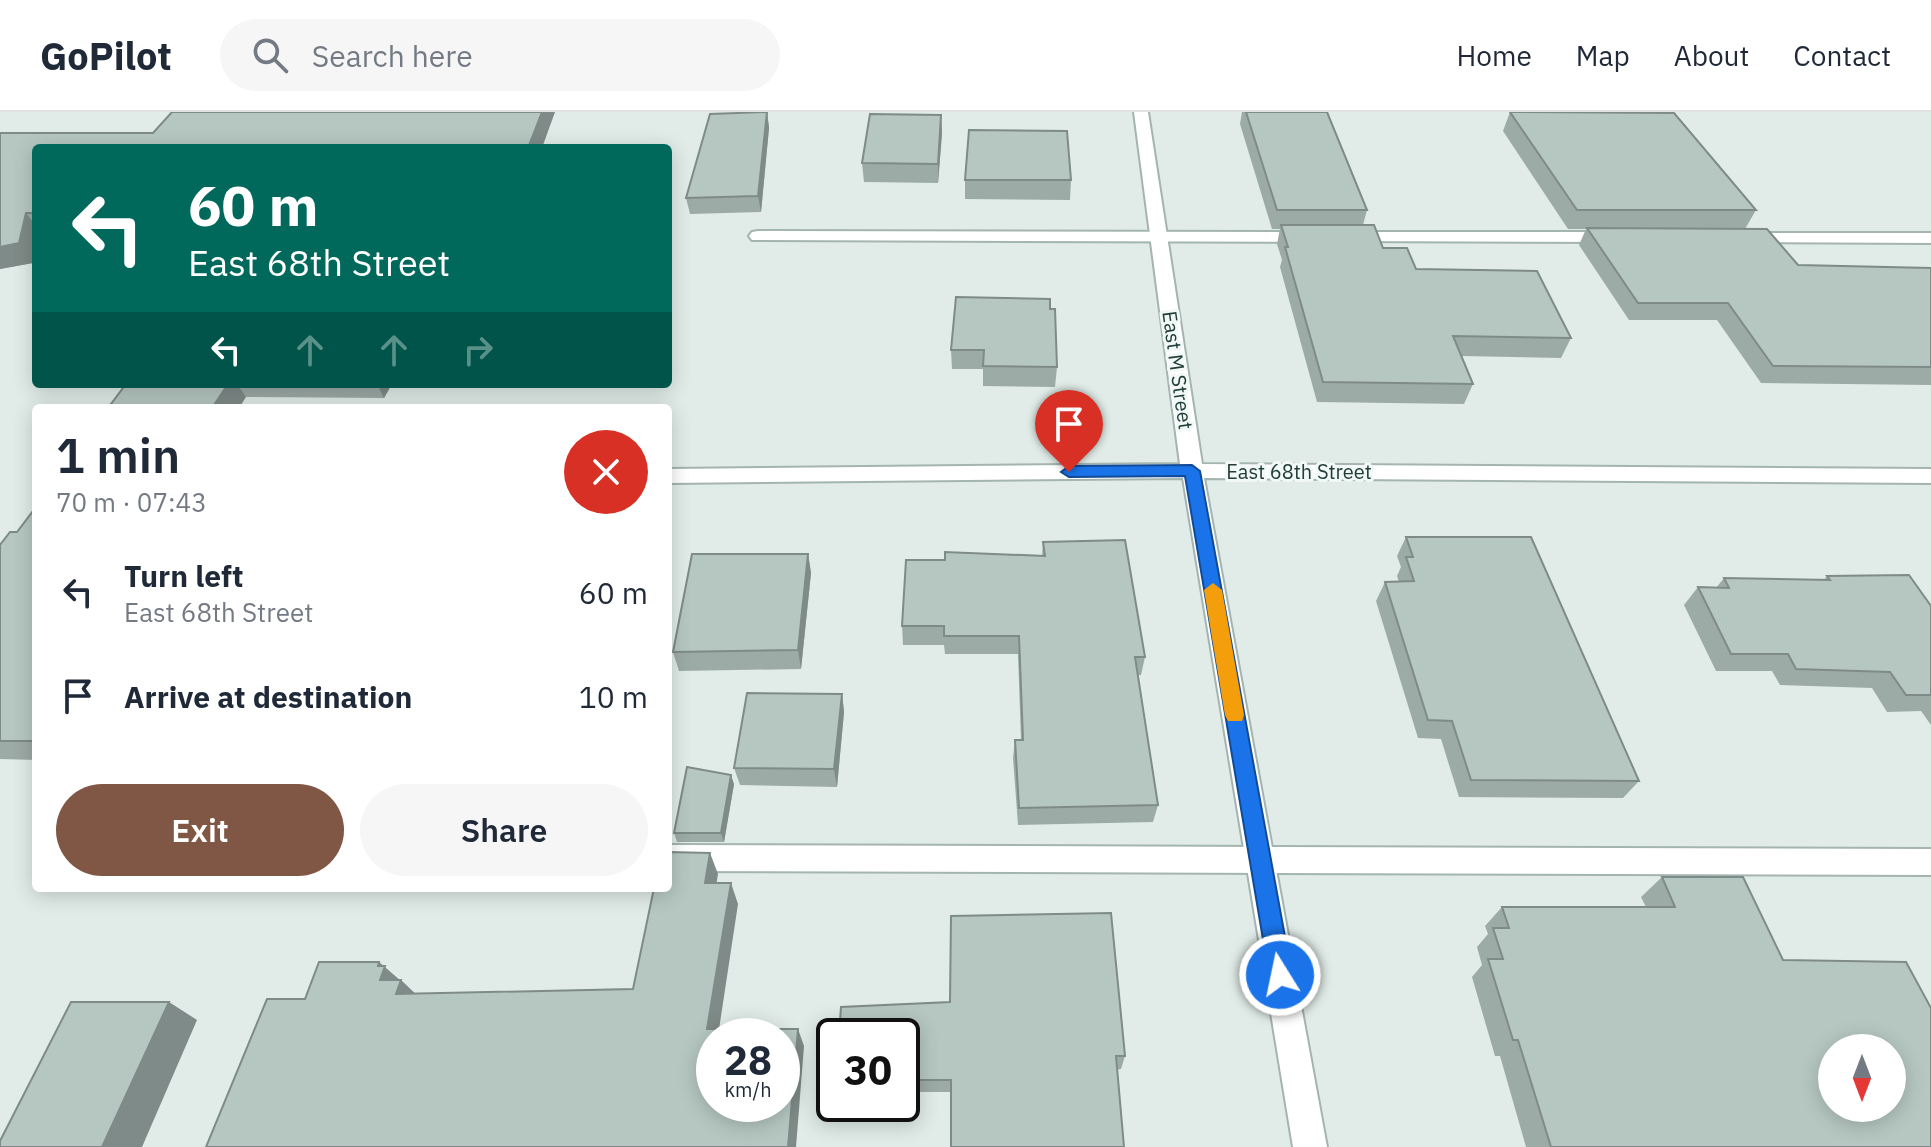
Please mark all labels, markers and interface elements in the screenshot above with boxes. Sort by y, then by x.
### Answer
search box [220,19,780,91]
text: GoPilot [40,31,172,80]
icon: search [248,33,292,77]
text: Search here [312,36,473,75]
text: Home [1456,37,1532,74]
text: Map [1576,37,1630,74]
text: About [1674,37,1749,74]
text: Contact [1793,37,1891,74]
text: 60 m [188,169,318,241]
icon: left [56,176,160,280]
text: East 68th Street [188,239,450,286]
street label: East M Street [1156,309,1200,431]
icon: left [204,328,248,372]
icon: ahead [288,328,332,372]
icon: ahead [372,328,416,372]
icon: right [456,328,500,372]
pin [1035,390,1103,472]
icon: arrive [1047,402,1091,446]
text: 1 min [56,424,180,486]
button: close [564,430,648,514]
street label: East 68th Street [1226,458,1372,485]
text: 70 m · 07:43 [56,485,207,519]
text: Turn left [124,556,243,595]
icon: left [56,570,100,614]
text: 60 m [579,573,648,612]
text: East 68th Street [124,595,313,629]
icon: arrive [56,674,100,718]
text: Arrive at destination [124,677,412,716]
text: 10 m [579,677,648,716]
button: Exit [56,784,344,876]
button: Share [360,784,648,876]
position arrow [1238,933,1322,1017]
speed limit sign: 30 [816,1018,920,1122]
text: 28 [724,1034,772,1086]
north arrow [1818,1034,1906,1122]
map controls [1818,1034,1906,1122]
text: km/h [724,1076,772,1103]

